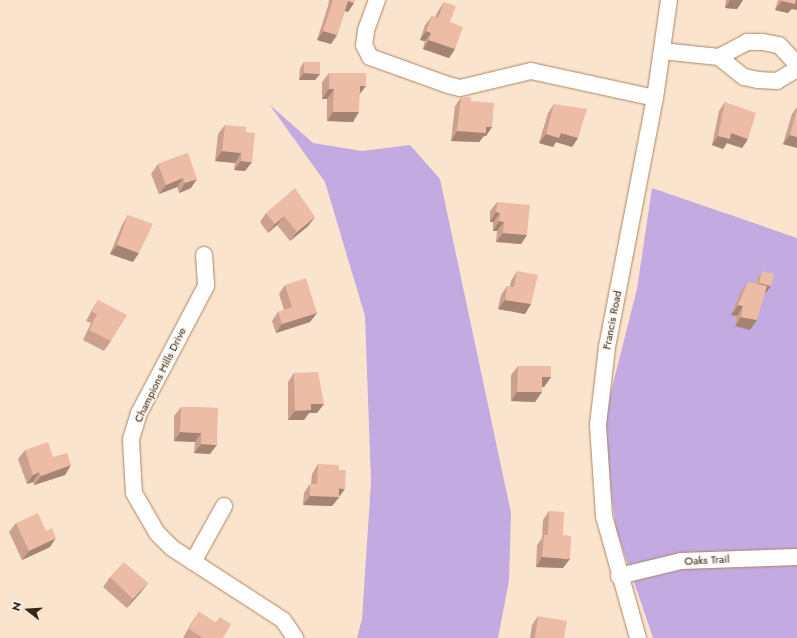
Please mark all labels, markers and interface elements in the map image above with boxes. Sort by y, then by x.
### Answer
street label: Francis Road [600,289,624,351]
street label: Champions Hills Drive [131,325,189,425]
street label: Oaks Trail [684,552,730,568]
north arrow [8,590,48,630]
text: N [8,600,25,613]

